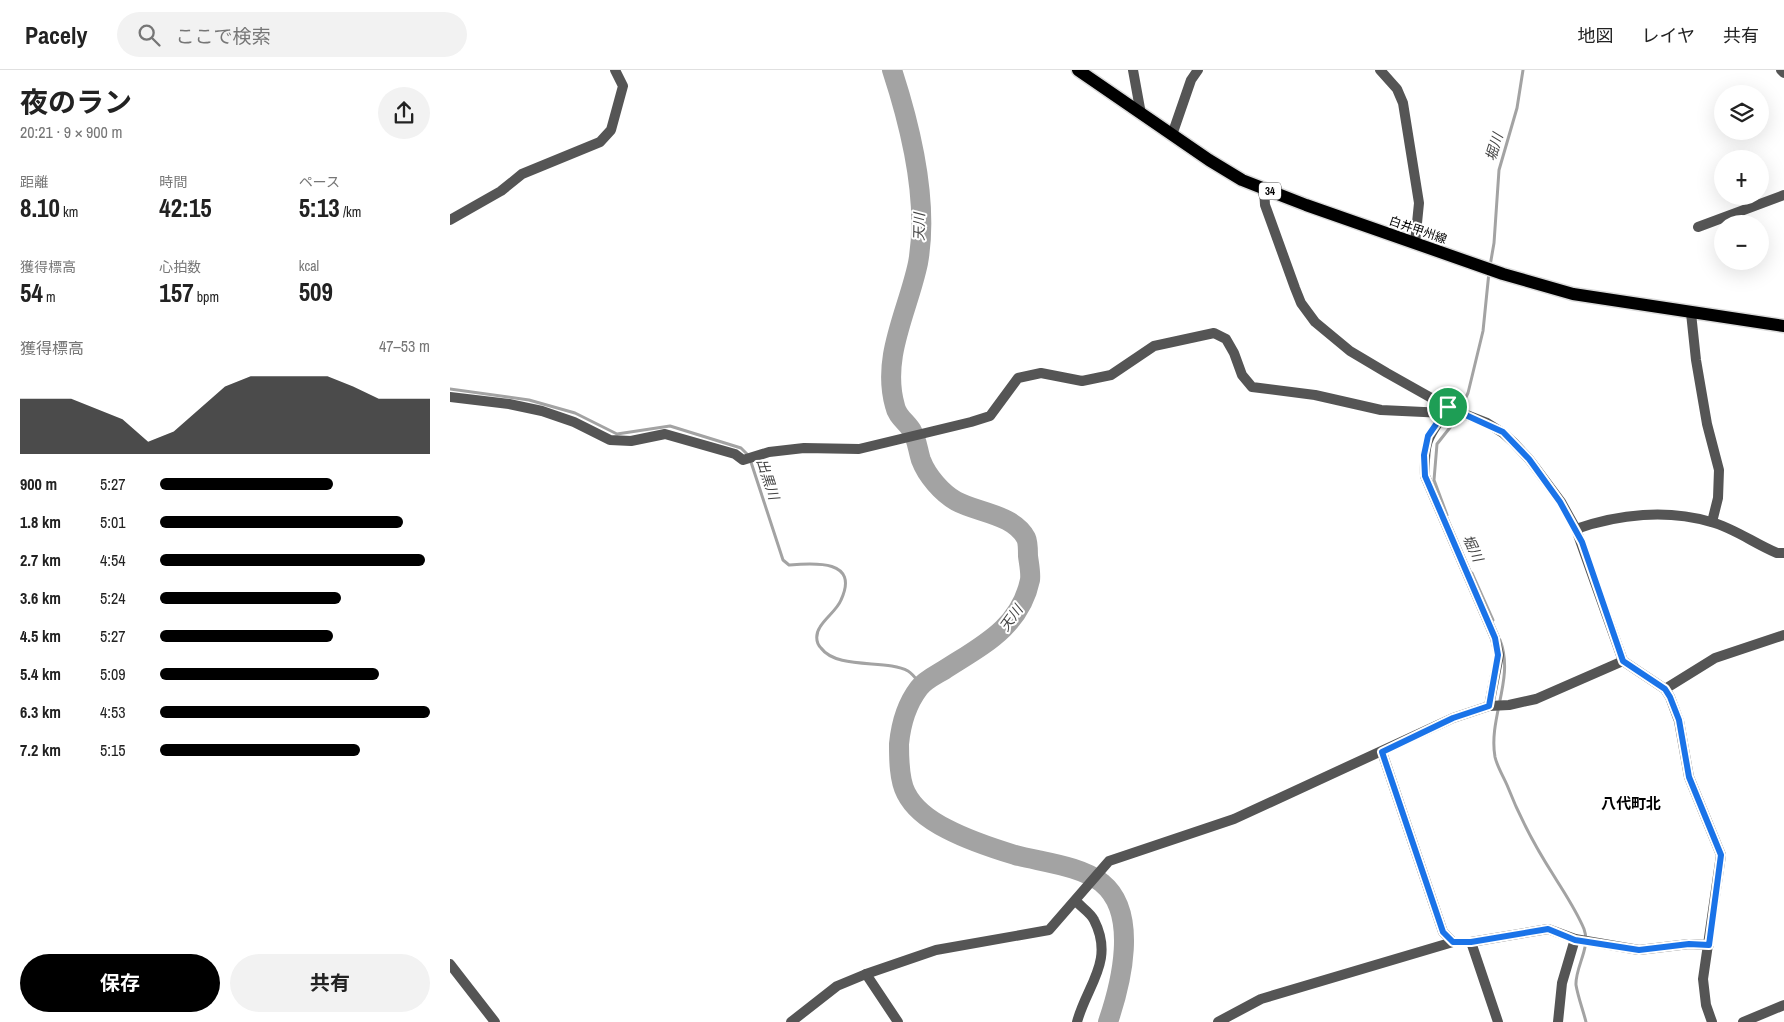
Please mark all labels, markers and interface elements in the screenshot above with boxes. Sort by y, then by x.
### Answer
search box [117,12,467,57]
text: Pacely [25,19,87,51]
icon: search [135,21,163,49]
text: ここで検索 [175,23,270,49]
text: 地図 [1578,23,1614,48]
text: レイヤ [1642,23,1695,48]
text: 共有 [1723,23,1759,48]
text: 夜のラン [20,83,132,121]
map controls [1714,85,1769,270]
button: layers [1714,85,1769,140]
button: share [378,87,430,139]
text: 20:21 · 9 × 900 m [20,121,123,143]
water label: 堀川 [1481,129,1507,163]
button: + [1714,150,1769,205]
text: 距離 [20,173,48,191]
text: 時間 [159,173,187,191]
text: ペース [299,173,340,191]
road number: 34 [1259,182,1281,200]
text: 8.10 [20,191,60,225]
text: 42:15 [159,191,212,225]
text: 5:13 [299,191,340,225]
text: km [60,203,78,221]
text: /km [340,203,361,221]
water label: 天川 [910,211,928,241]
street label: 白井甲州線 [1387,213,1449,247]
button: − [1714,215,1769,270]
text: kcal [299,257,319,275]
text: 獲得標高 [20,258,76,276]
text: 心拍数 [159,258,201,276]
text: 509 [299,275,333,309]
text: 54 [20,276,43,310]
text: 157 [159,276,194,310]
text: m [43,288,56,306]
text: bpm [194,288,219,306]
text: 47–53 m [379,335,430,357]
text: 獲得標高 [20,337,84,359]
pin [1427,386,1469,428]
icon: arrive [1434,393,1462,421]
water label: 出黒川 [753,456,784,504]
text: 900 m [20,473,57,495]
text: 5:27 [100,473,126,495]
text: 1.8 km [20,511,61,533]
text: 5:01 [100,511,126,533]
water label: 堀川 [1459,532,1488,566]
text: 2.7 km [20,549,61,571]
text: 4:54 [100,549,126,571]
text: 3.6 km [20,587,61,609]
text: 5:24 [100,587,126,609]
water label: 天川 [995,600,1028,635]
text: 4.5 km [20,625,61,647]
text: 5:27 [100,625,126,647]
text: 5.4 km [20,663,61,685]
text: 5:09 [100,663,126,685]
text: 6.3 km [20,701,61,723]
text: 4:53 [100,701,126,723]
text: 7.2 km [20,739,61,761]
text: 5:15 [100,739,126,761]
district label: 八代町北 [1601,793,1661,814]
button: 保存 [20,954,220,1012]
button: 共有 [230,954,430,1012]

